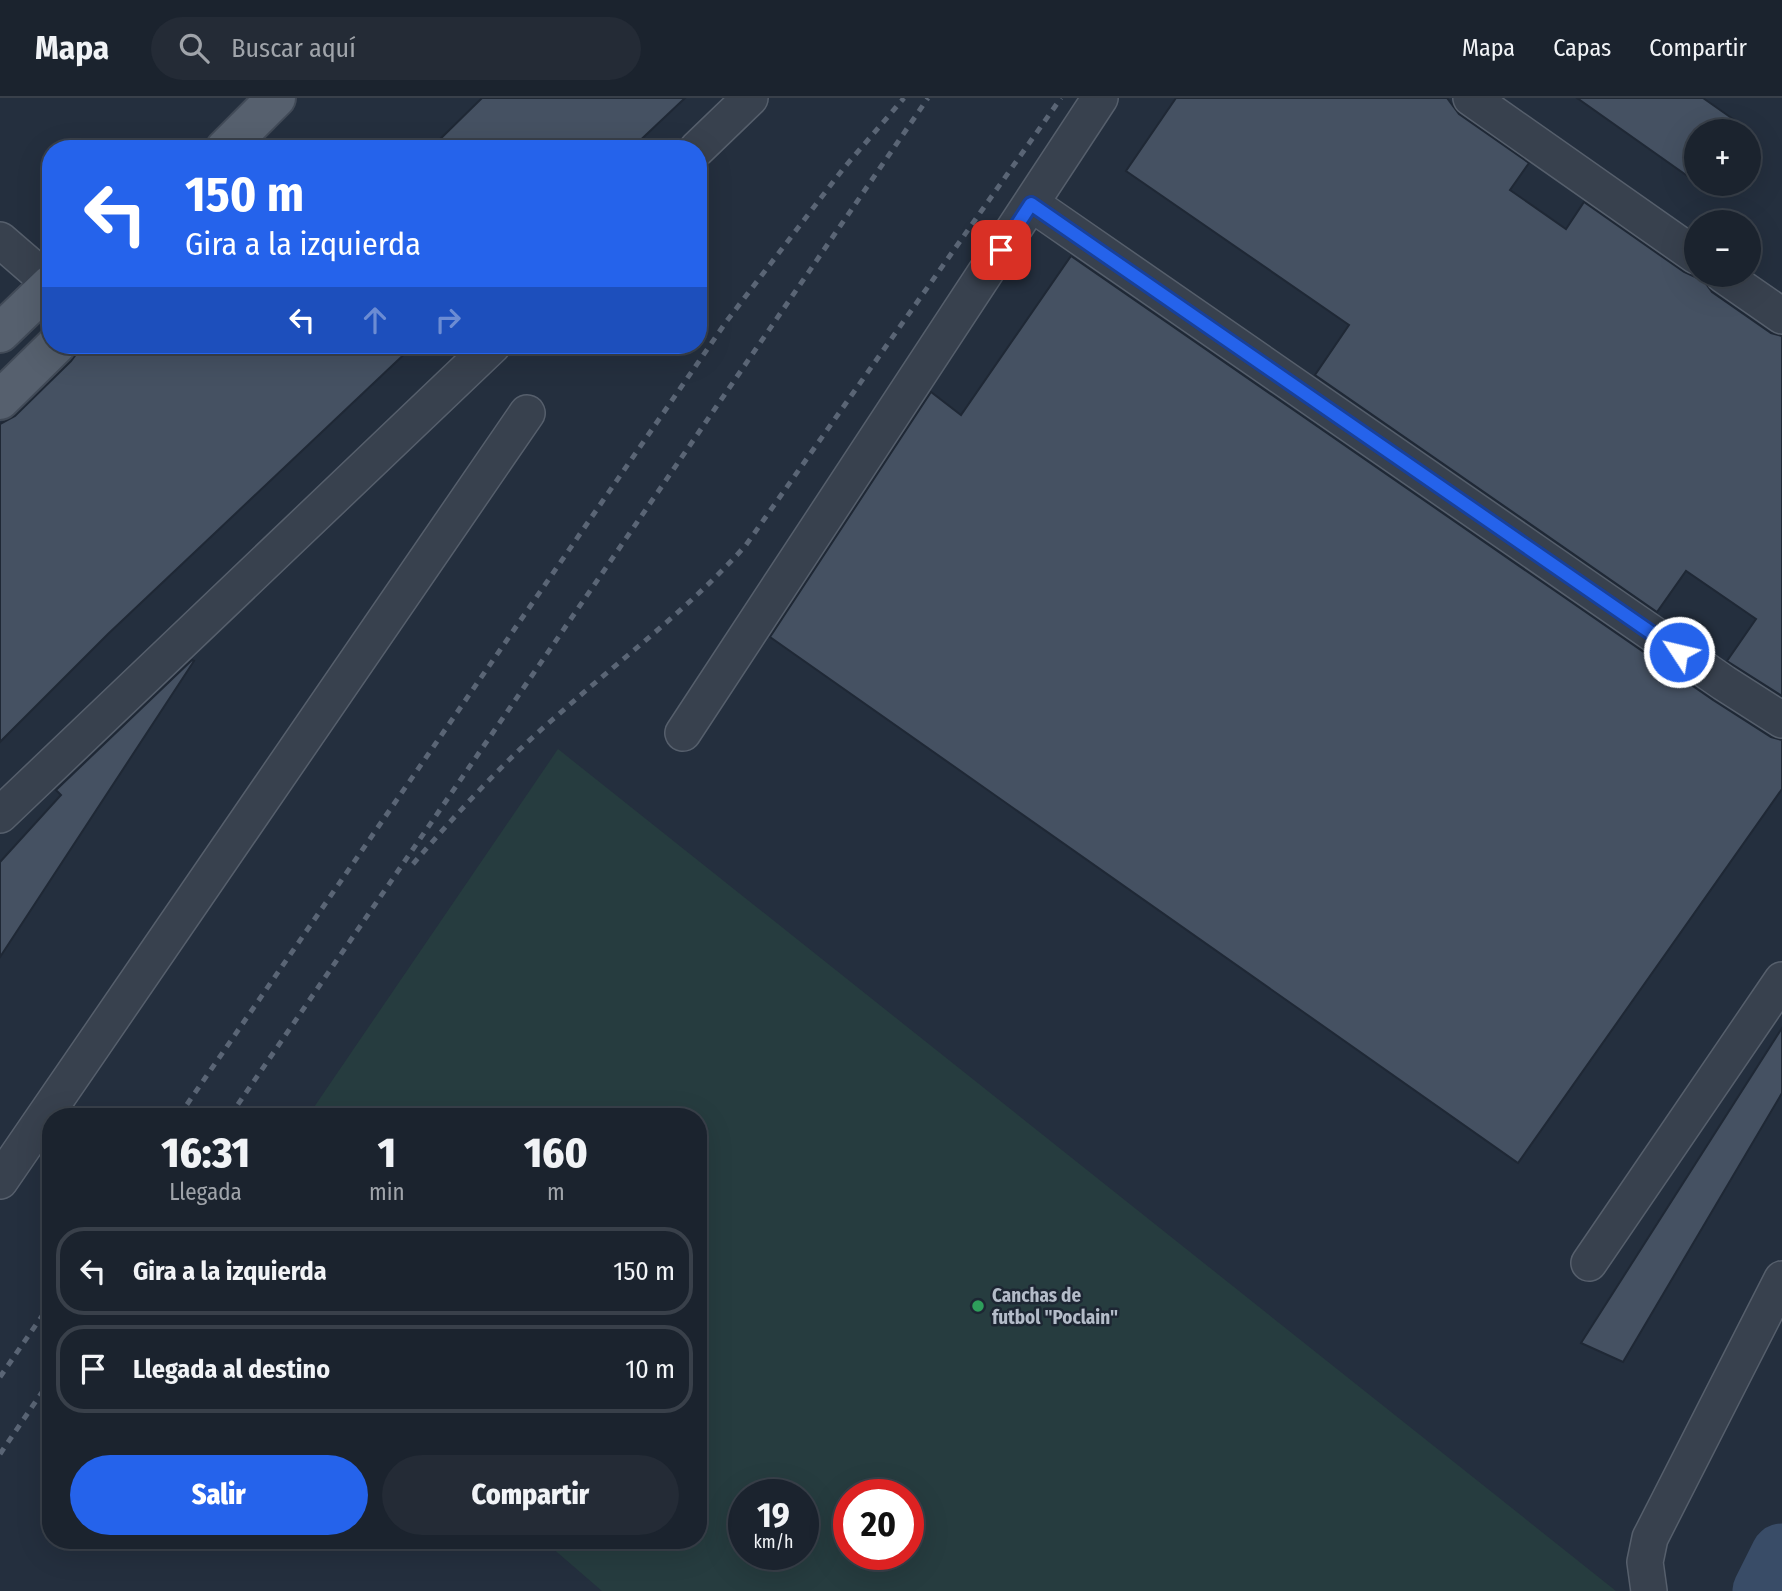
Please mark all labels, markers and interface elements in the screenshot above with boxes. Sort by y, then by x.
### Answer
search box [151,17,641,80]
text: Mapa [35,28,109,68]
icon: search [175,29,213,67]
text: Buscar aquí [231,33,356,64]
text: Mapa [1462,34,1515,62]
text: Capas [1553,34,1611,62]
text: Compartir [1649,34,1747,62]
map controls [1684,119,1761,287]
button: + [1684,119,1761,196]
text: 150 m [185,165,304,224]
icon: left [70,168,161,259]
button: − [1684,210,1761,287]
pin [971,220,1031,280]
text: Gira a la izquierda [185,225,421,263]
icon: arrive [982,231,1020,269]
icon: left [283,301,321,339]
icon: ahead [356,301,394,339]
icon: right [429,301,467,339]
position arrow [1642,615,1716,689]
text: 16:31 [161,1128,250,1178]
text: 1 [378,1128,396,1178]
text: 160 [524,1128,588,1178]
text: Llegada [169,1178,242,1206]
text: min [369,1178,405,1206]
text: m [547,1178,565,1206]
icon: left [74,1252,112,1290]
text: Gira a la izquierda [133,1256,327,1287]
text: 150 m [613,1256,675,1287]
place label: Canchas de futbol "Poclain" [992,1284,1118,1329]
marker: Canchas de futbol "Poclain" [970,1298,986,1314]
icon: arrive [74,1350,112,1388]
text: Llegada al destino [133,1354,330,1385]
text: 10 m [625,1354,675,1385]
button: Salir [70,1455,368,1535]
button: Compartir [382,1455,679,1535]
speed limit sign: 20 [833,1479,924,1570]
text: 19 [757,1494,790,1536]
text: km/h [753,1531,794,1553]

